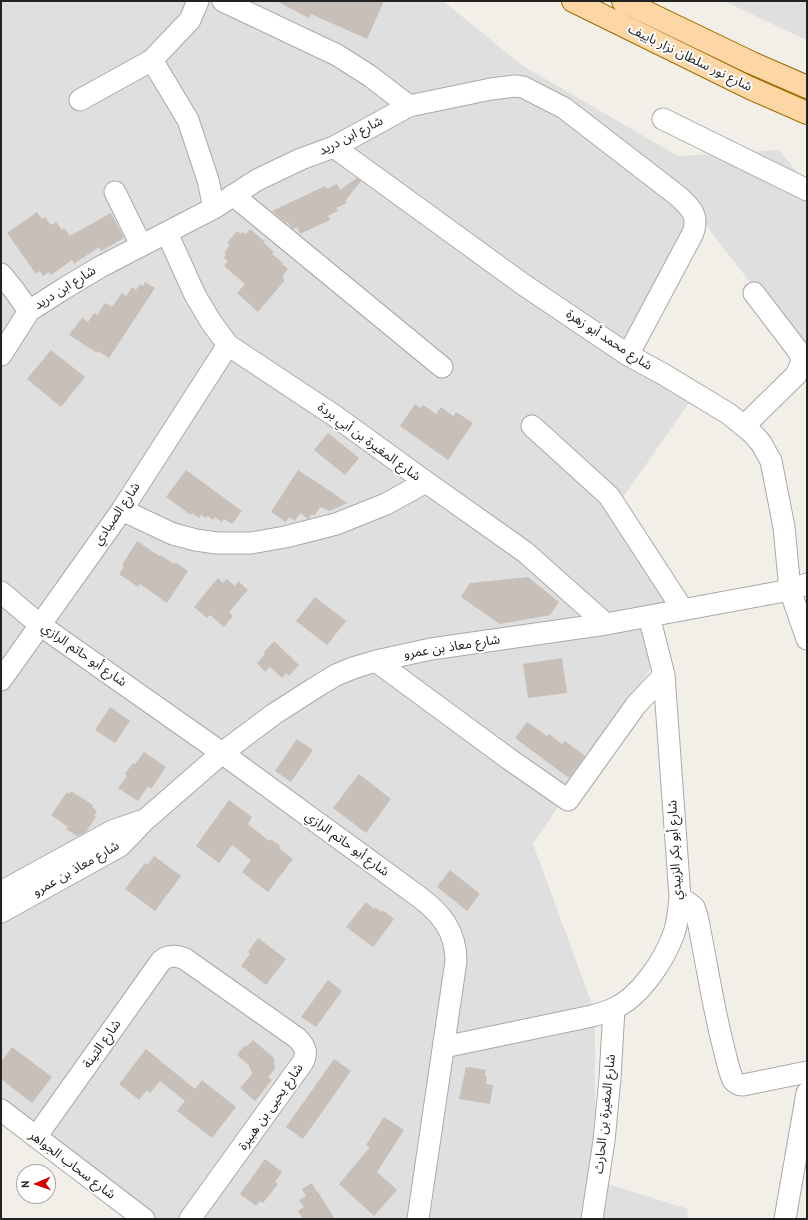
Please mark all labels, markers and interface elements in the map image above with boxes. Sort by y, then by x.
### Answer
street label: شارع نور سلطان نزار باييف [625,21,755,95]
street label: شارع ابن دريد [316,113,386,159]
street label: شارع ابن دريد [31,263,99,313]
street label: شارع محمد أبو زهرة [563,306,655,374]
street label: شارع المغيرة بن أبي بردة [314,399,424,485]
street label: شارع الصيادي [90,480,144,548]
street label: شارع أبو حاتم الرازي [39,620,129,690]
street label: شارع معاذ بن عمرو [403,632,501,662]
street label: شارع أبو بكر الزبيدي [665,800,685,900]
street label: شارع أبو حاتم الرازي [302,808,392,880]
street label: شارع معاذ بن عمرو [30,838,122,900]
street label: شارع التينة [80,1017,124,1071]
street label: شارع المغيرة بن الحارث [591,1053,619,1175]
street label: شارع يحيى بن هبيرة [235,1061,307,1153]
street label: شارع سحاب الجواهر [26,1127,118,1203]
north arrow [16,1164,56,1204]
text: N [18,1181,32,1188]

